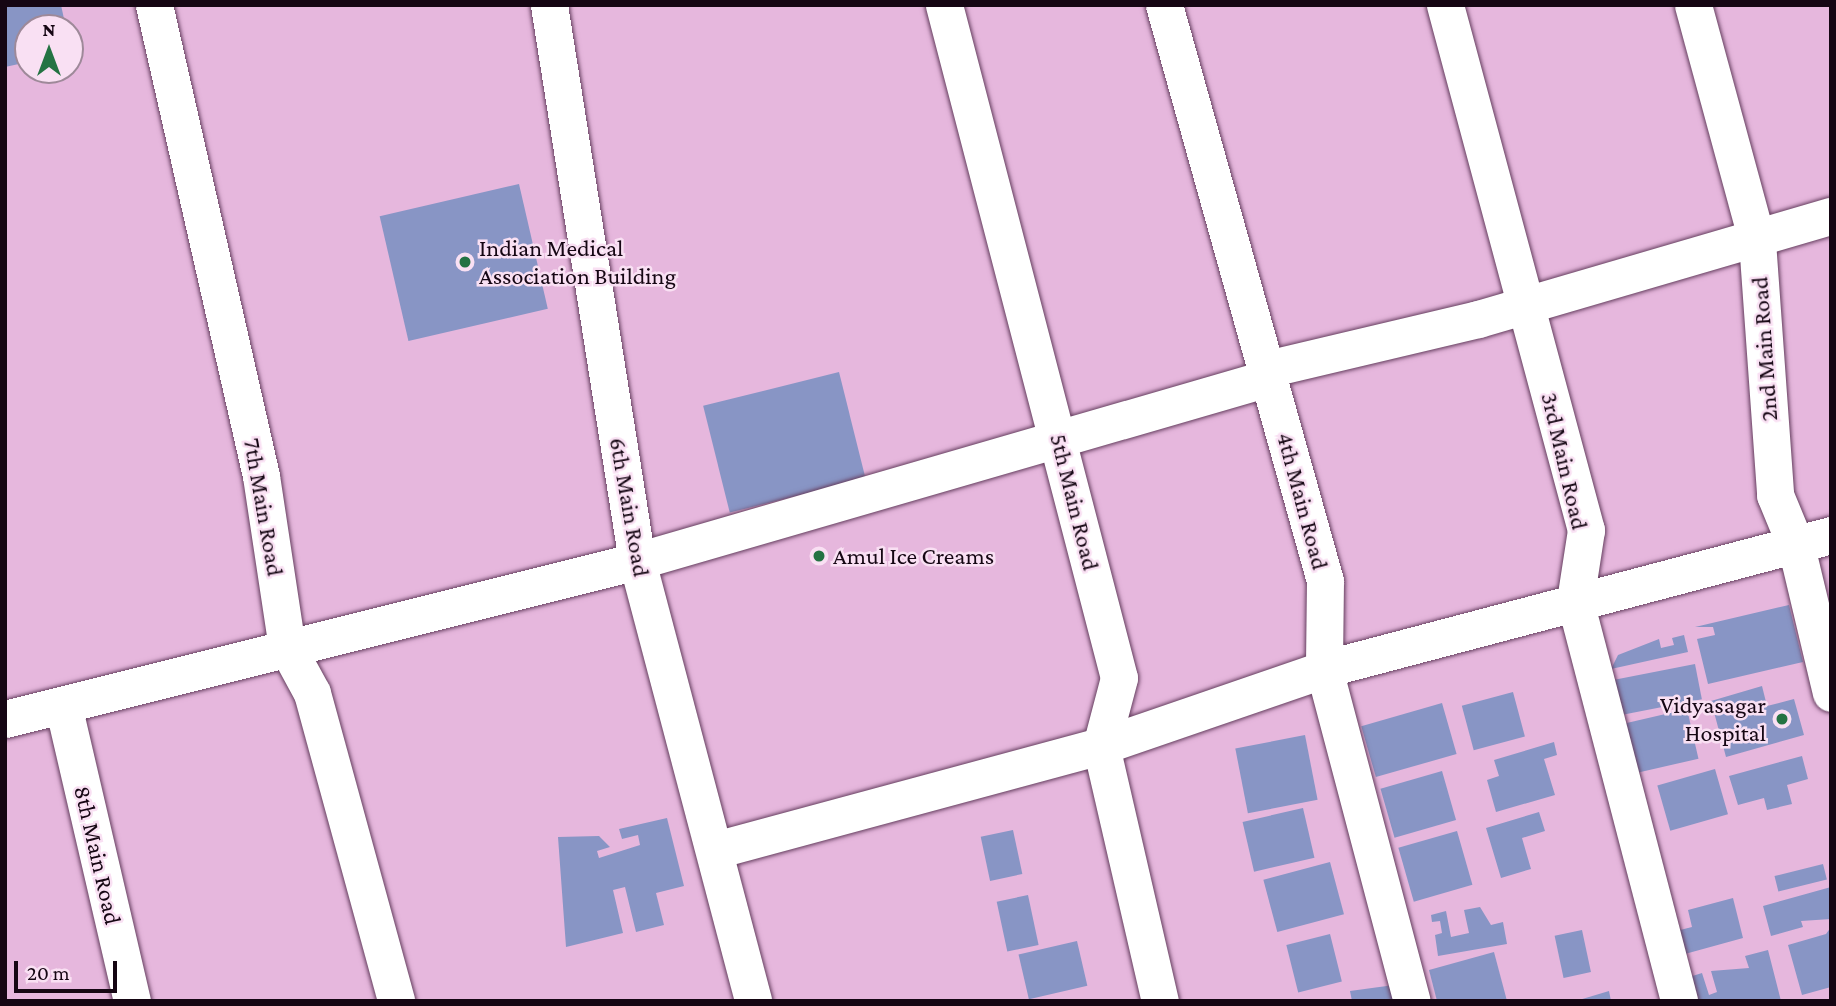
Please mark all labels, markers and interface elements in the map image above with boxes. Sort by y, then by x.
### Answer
north arrow [14,14,84,84]
text: N [43,19,55,40]
place label: Indian Medical Association Building [479,234,676,290]
marker: Indian Medical Association Building [457,254,473,270]
street label: 2nd Main Road [1745,276,1783,422]
street label: 3rd Main Road [1535,390,1595,532]
street label: 4th Main Road [1271,429,1335,573]
street label: 5th Main Road [1044,431,1106,573]
street label: 6th Main Road [604,435,656,579]
street label: 7th Main Road [238,436,290,578]
place label: Amul Ice Creams [833,542,994,570]
marker: Amul Ice Creams [811,548,827,564]
place label: Vidyasagar Hospital [1660,691,1766,747]
marker: Vidyasagar Hospital [1772,709,1792,729]
street label: 8th Main Road [68,783,128,927]
scale bar [18,946,121,990]
text: 20 m [27,961,70,985]

